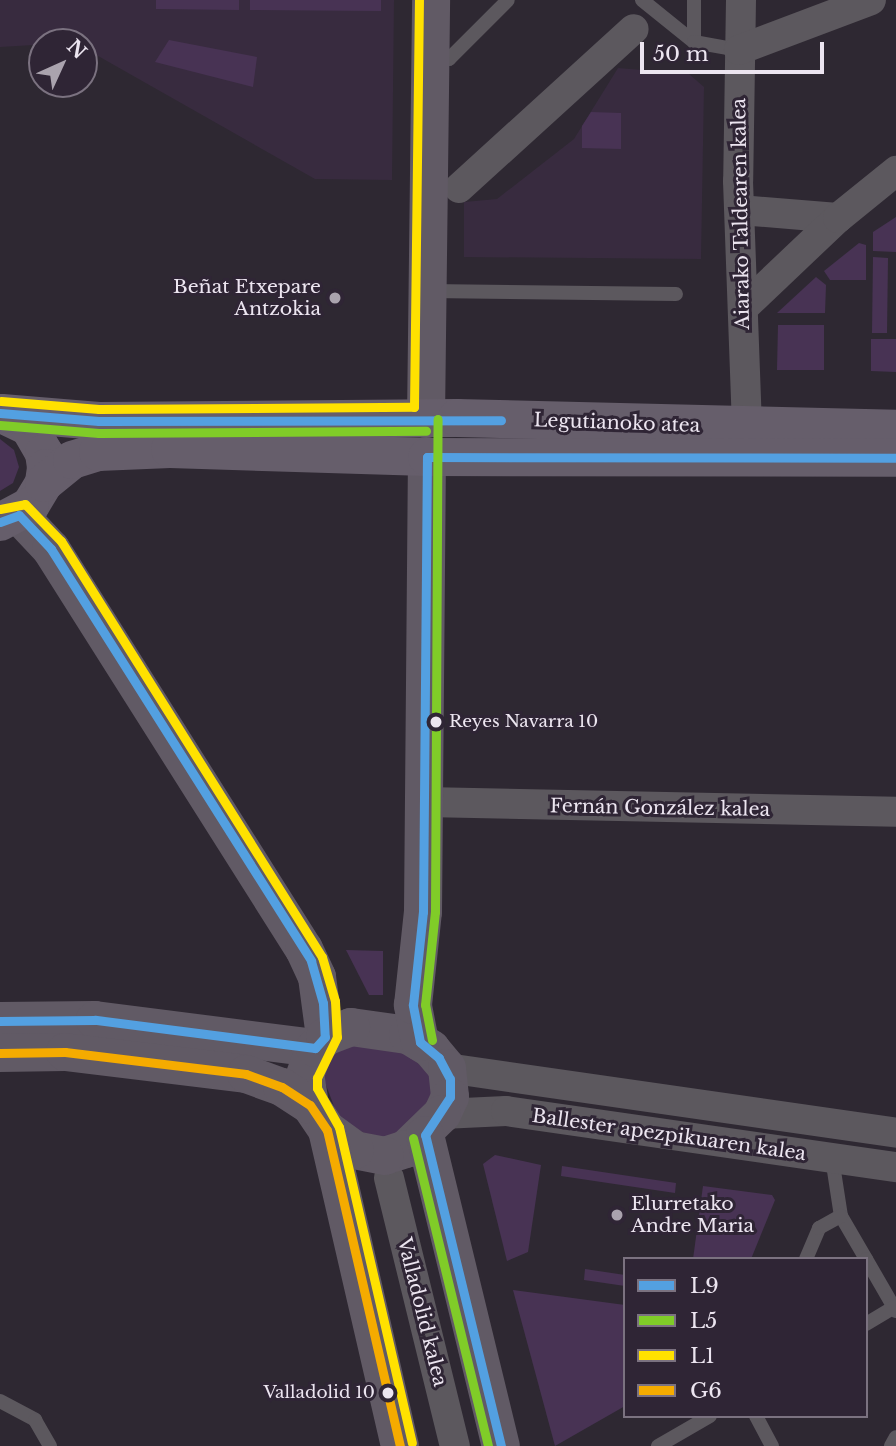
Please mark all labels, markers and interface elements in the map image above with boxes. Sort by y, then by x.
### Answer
north arrow [28,28,98,98]
scale bar [644,28,828,72]
text: N [62,35,91,64]
text: 50 m [653,41,708,67]
street label: Aiarako Taldearen kalea [728,98,754,330]
place label: Beñat Etxepare Antzokia [173,276,321,320]
marker: Beñat Etxepare Antzokia [327,290,343,306]
street label: Legutianoko atea [533,409,701,437]
place label: Reyes Navarra 10 [449,712,598,732]
marker: Reyes Navarra 10 [429,715,443,729]
street label: Fernán González kalea [550,795,770,821]
street label: Ballester apezpikuaren kalea [530,1104,808,1166]
place label: Elurretako Andre Maria [631,1193,754,1237]
marker: Elurretako Andre Maria [609,1207,625,1223]
street label: Valladolid kalea [392,1235,452,1389]
legend [623,1257,868,1418]
text: L9 [690,1273,719,1299]
text: L5 [690,1308,717,1334]
text: L1 [690,1343,715,1369]
text: G6 [690,1378,722,1404]
place label: Valladolid 10 [263,1383,375,1403]
marker: Valladolid 10 [381,1386,395,1400]

